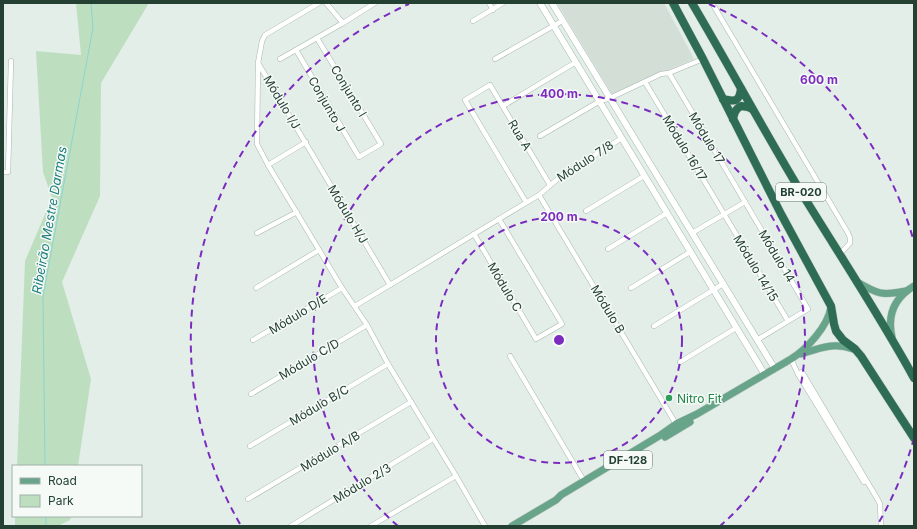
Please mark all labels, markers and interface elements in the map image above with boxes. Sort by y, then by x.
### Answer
street label: Conjunto I [328,62,370,120]
text: 600 m [800,72,838,87]
street label: Módulo I/J [260,73,304,131]
street label: Conjunto J [305,74,349,134]
text: 400 m [540,86,578,101]
street label: Módulo 17 [686,109,728,167]
street label: Módulo 16/17 [659,112,711,184]
street label: Rua A [505,117,535,153]
street label: Módulo 7/8 [554,137,616,185]
water label: Ribeirão Mestre Darmas [28,145,70,295]
street label: Módulo H/J [325,182,371,246]
road number: BR-020 [776,183,826,201]
text: 200 m [540,209,578,224]
street label: Módulo 14 [755,227,799,285]
street label: Módulo 14/15 [730,232,782,304]
street label: Módulo C [484,260,526,315]
street label: Módulo B [588,282,628,336]
street label: Módulo D/E [266,291,330,337]
centre of rings [552,333,566,347]
street label: Módulo C/D [276,335,342,383]
street label: Módulo B/C [286,381,352,429]
place label: Nitro Fit [677,391,722,406]
marker: Nitro Fit [664,393,674,403]
street label: Módulo A/B [298,427,363,475]
road number: DF-128 [604,451,652,469]
street label: Módulo 2/3 [330,460,394,506]
legend [12,465,142,517]
text: Road [48,473,77,488]
text: Park [48,493,74,508]

